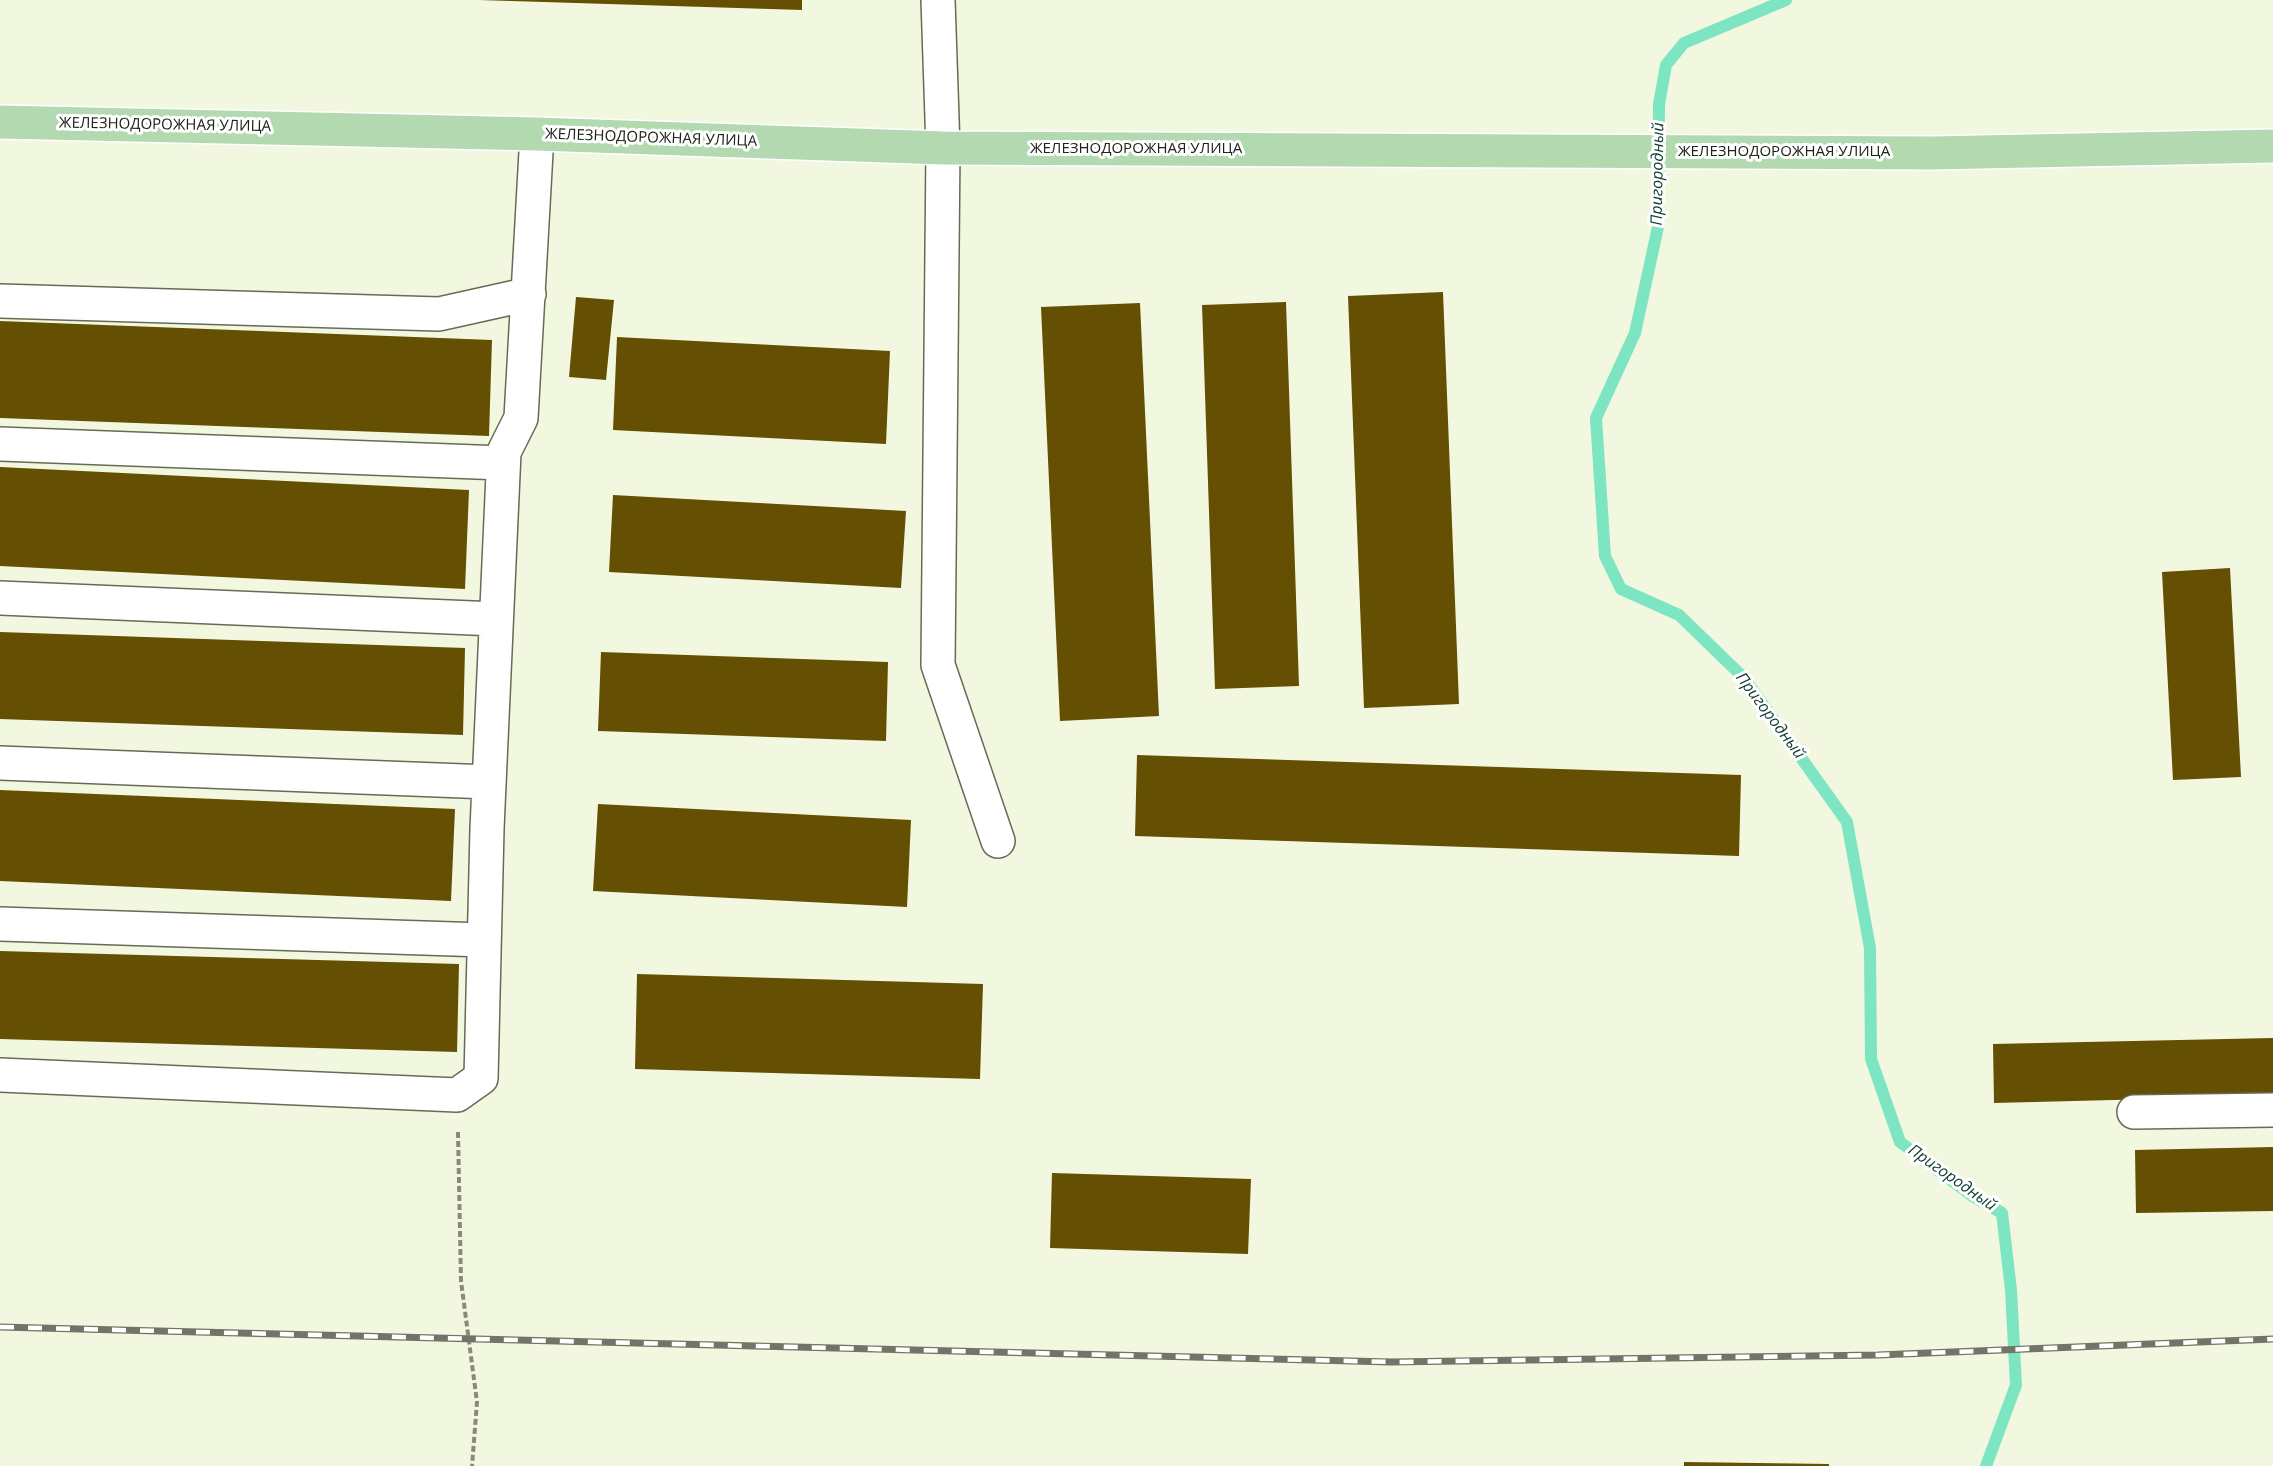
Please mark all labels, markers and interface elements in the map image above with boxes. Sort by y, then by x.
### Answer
street label: ЖЕЛЕЗНОДОРОЖНАЯ УЛИЦА [59,114,271,136]
water label: Пригородный [1648,122,1668,226]
street label: ЖЕЛЕЗНОДОРОЖНАЯ УЛИЦА [545,125,757,151]
street label: ЖЕЛЕЗНОДОРОЖНАЯ УЛИЦА [1030,140,1242,158]
street label: ЖЕЛЕЗНОДОРОЖНАЯ УЛИЦА [1678,143,1890,161]
water label: Пригородный [1731,669,1809,763]
water label: Пригородный [1904,1141,2000,1215]

